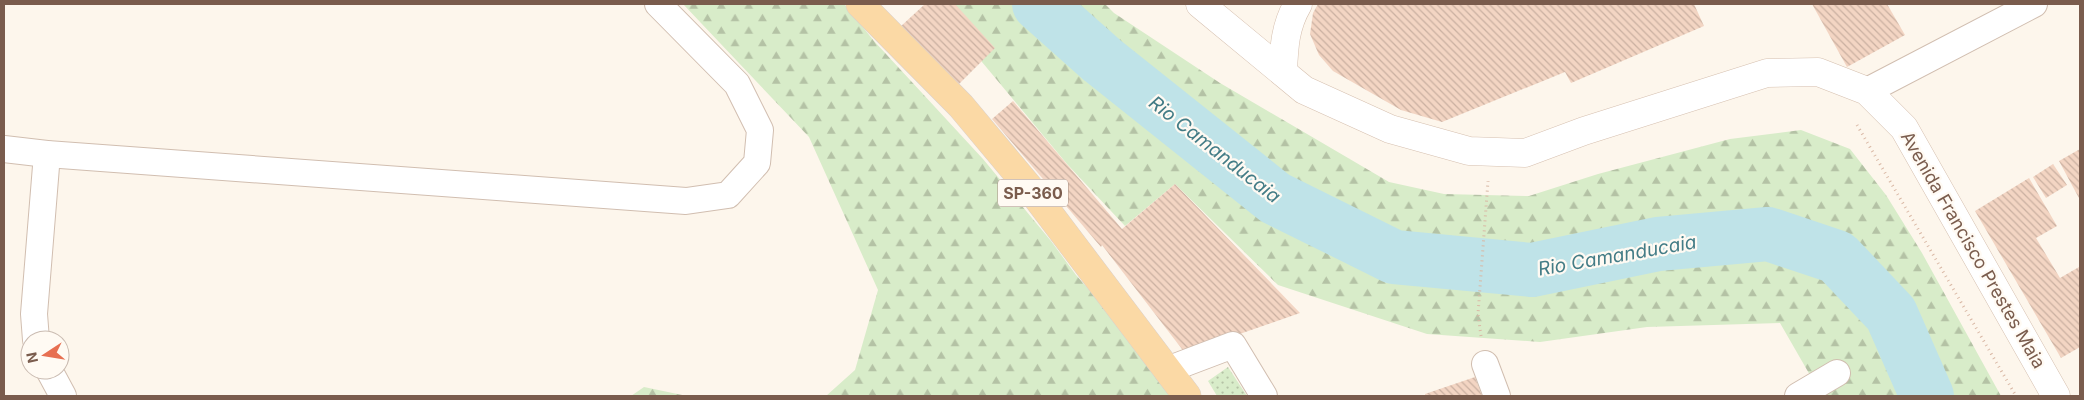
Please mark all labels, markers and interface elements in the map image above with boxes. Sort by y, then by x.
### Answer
water label: Rio Camanducaia [1144,91,1285,208]
street label: Avenida Francisco Prestes Maia [1897,128,2050,372]
road number: SP-360 [998,180,1068,207]
water label: Rio Camanducaia [1536,230,1698,281]
north arrow [20,330,70,380]
text: N [22,351,41,365]

